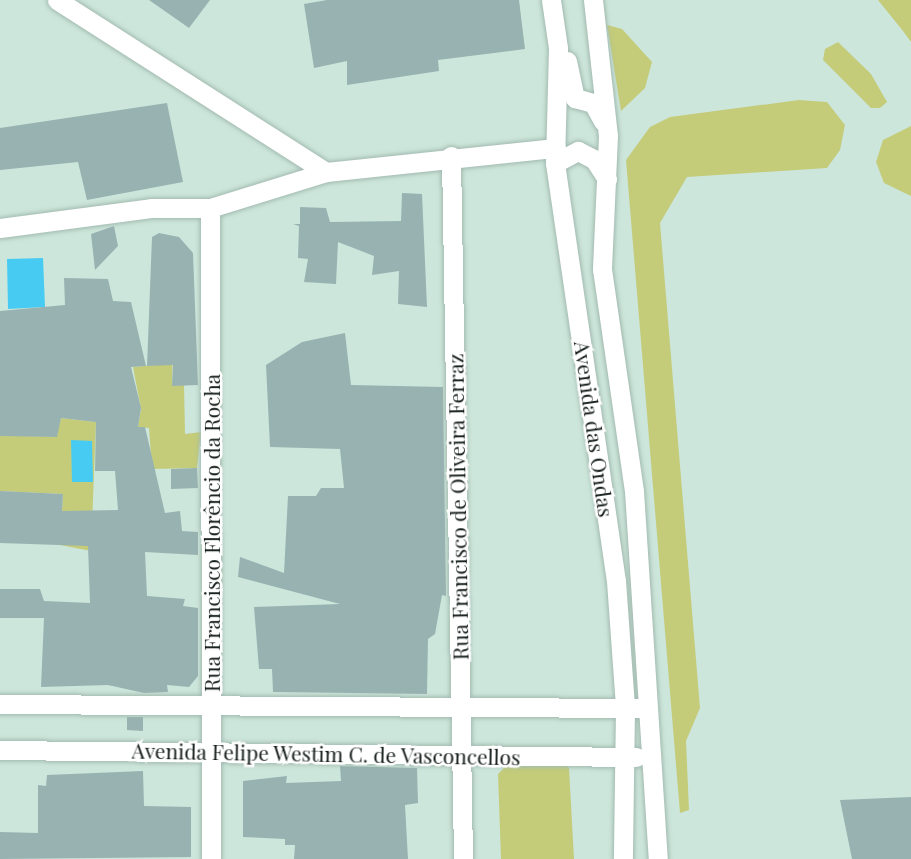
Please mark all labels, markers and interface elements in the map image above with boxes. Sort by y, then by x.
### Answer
street label: Avenida das Ondas [570,339,620,519]
street label: Rua Francisco de Oliveira Ferraz [442,353,472,661]
street label: Rua Francisco Florêncio da Rocha [198,374,224,692]
street label: Avenida Felipe Westim C. de Vasconcellos [131,737,521,769]

